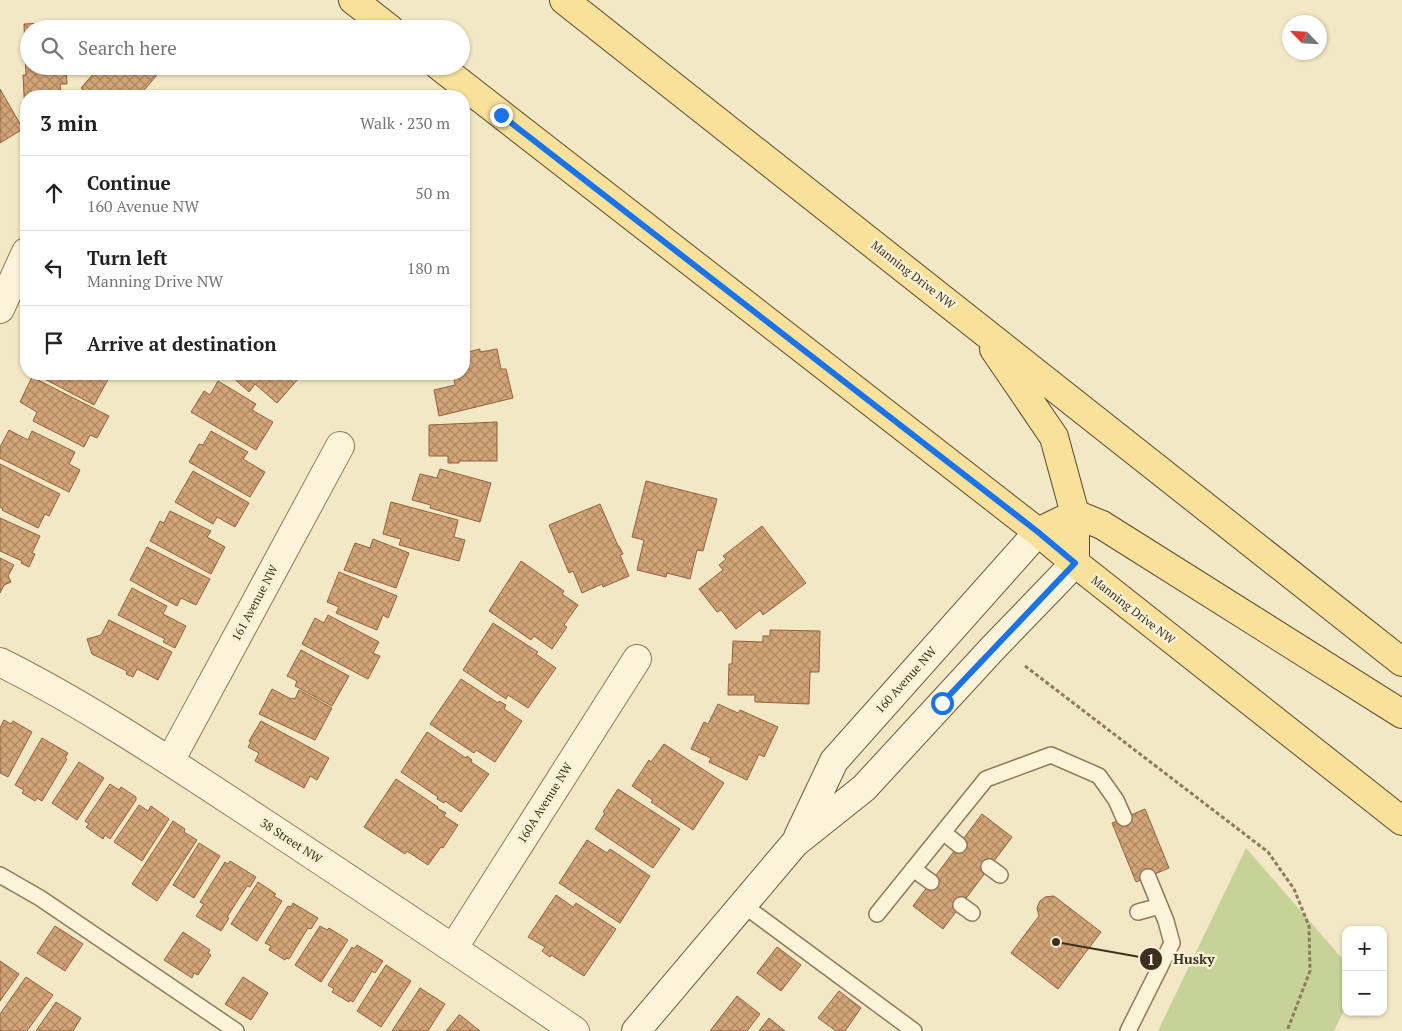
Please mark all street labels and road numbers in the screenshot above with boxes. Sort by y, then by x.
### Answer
street label: Manning Drive NW [868,237,959,312]
street label: 161 Avenue NW [228,561,281,643]
street label: Manning Drive NW [1088,572,1179,647]
street label: 160 Avenue NW [872,643,940,716]
street label: 160A Avenue NW [514,759,576,846]
street label: 38 Street NW [258,815,326,867]

